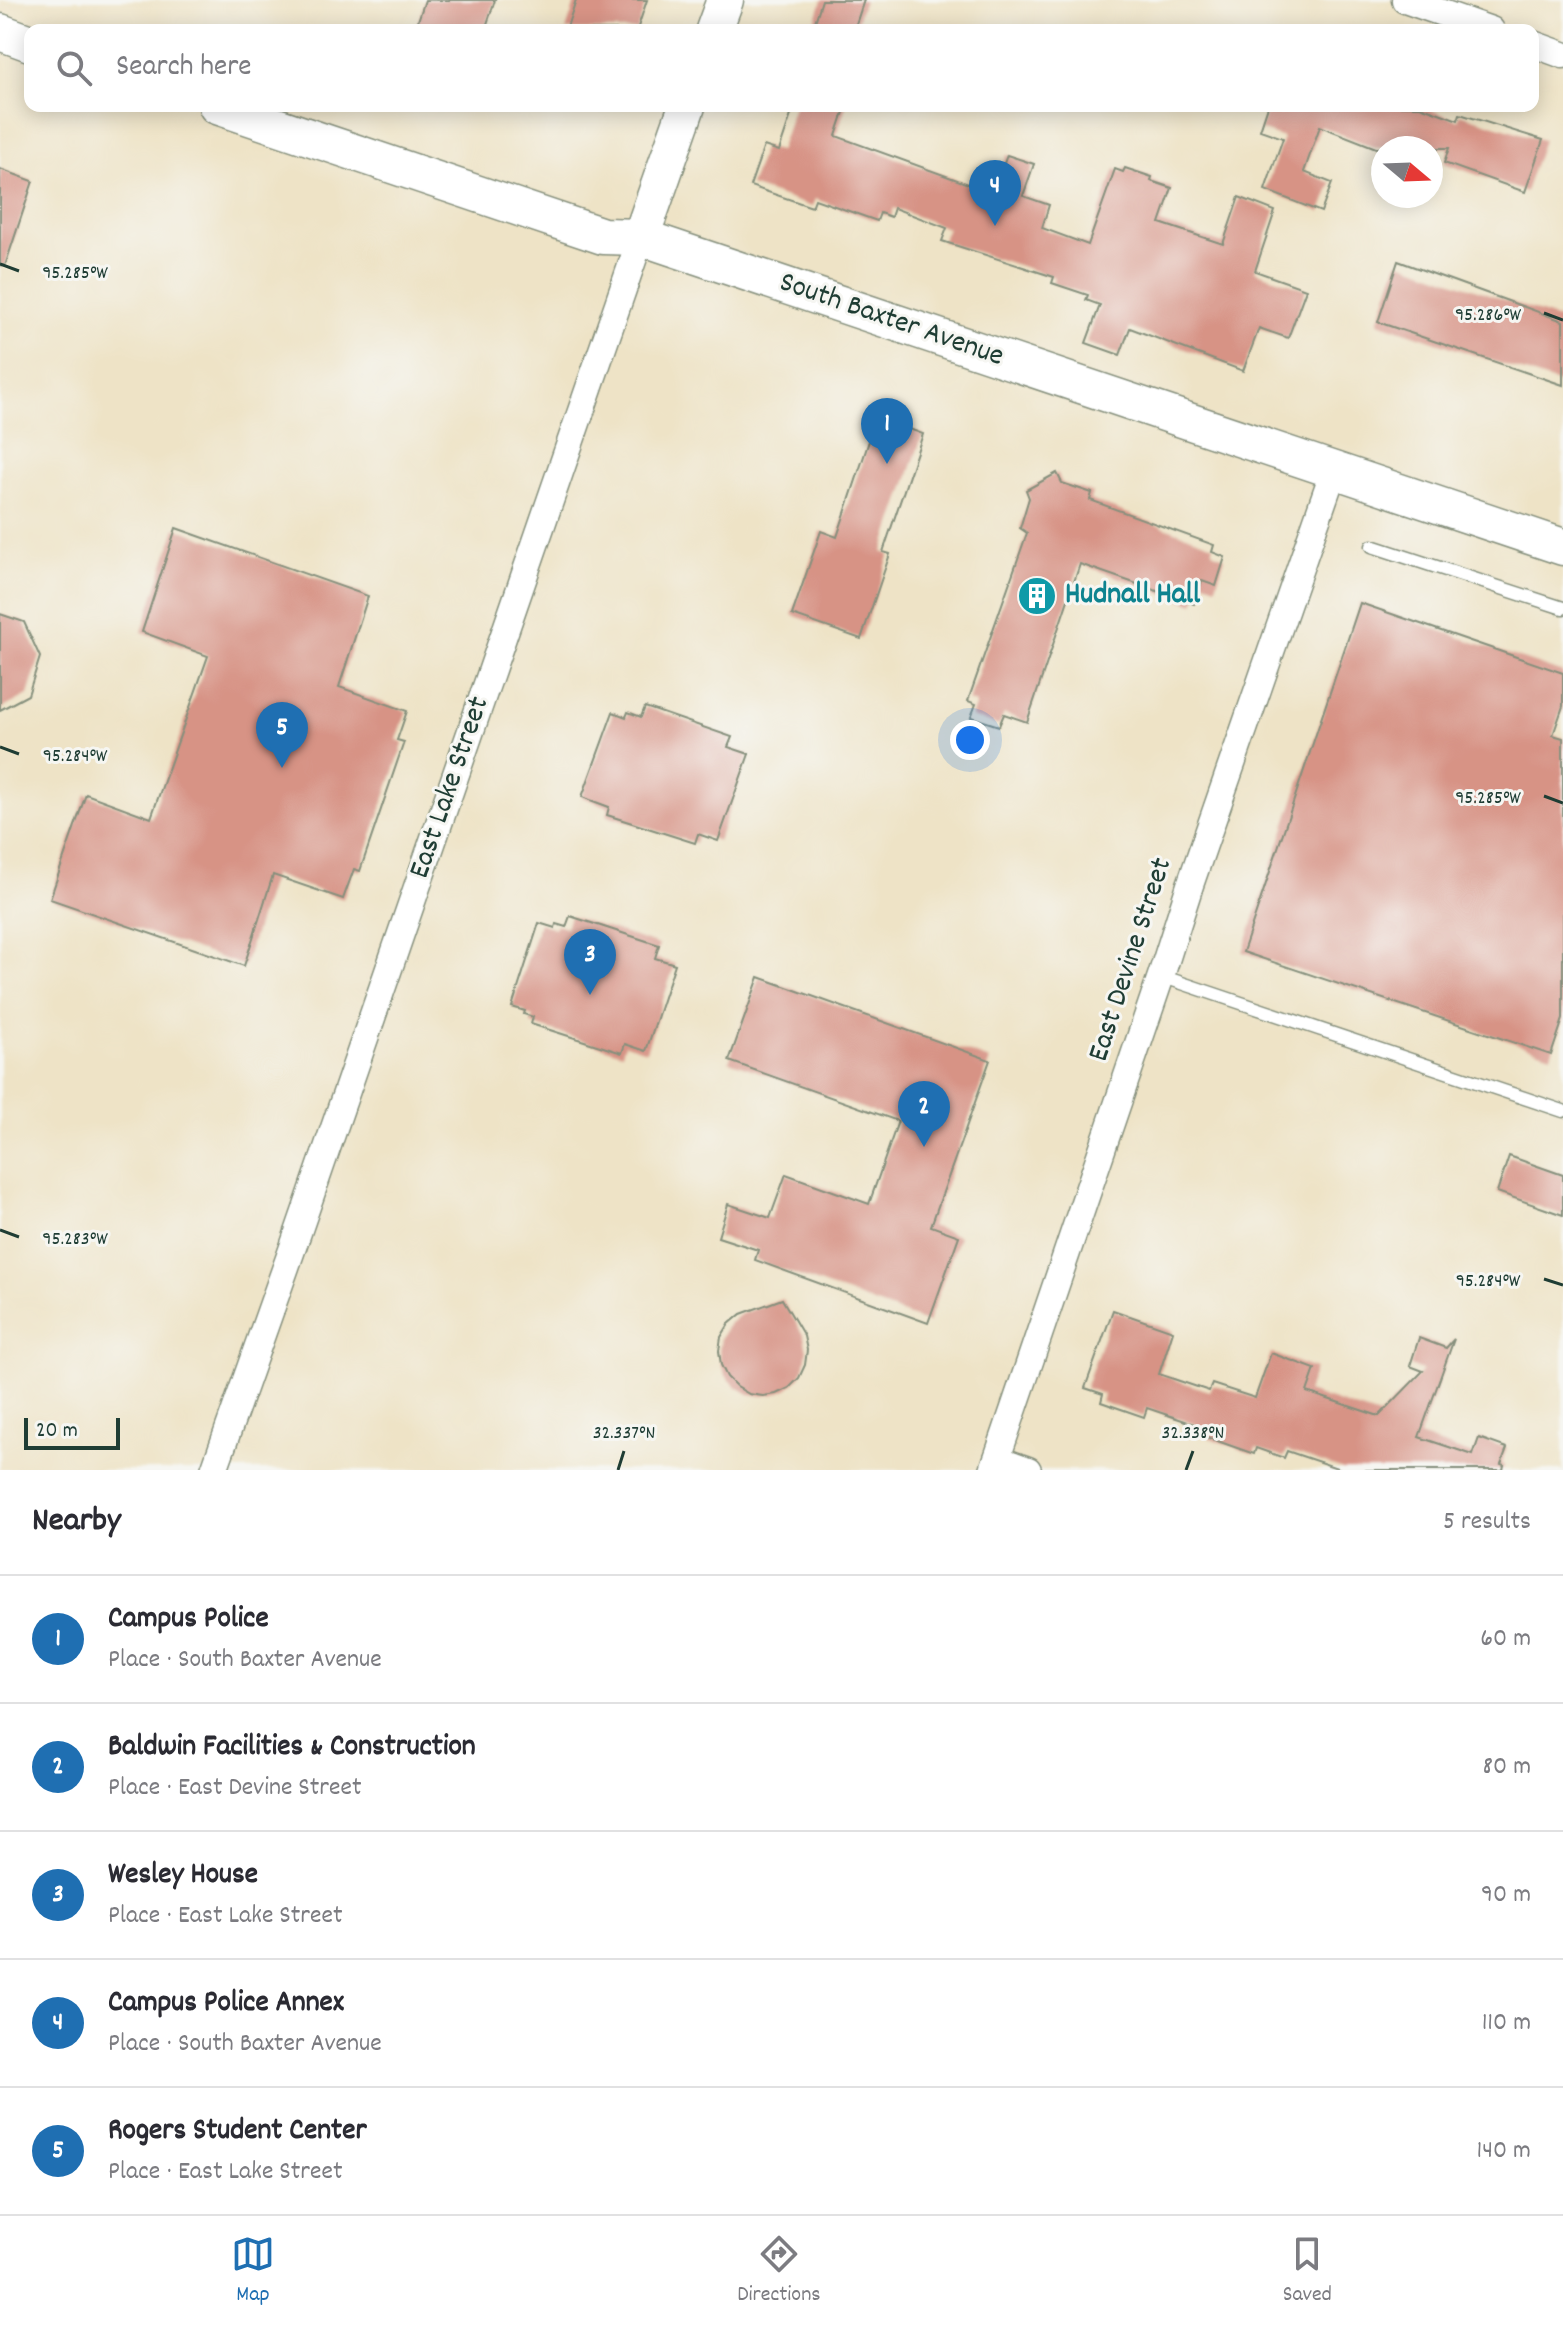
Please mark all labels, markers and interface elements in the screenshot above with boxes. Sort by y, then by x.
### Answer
search box [24,24,1539,112]
icon: search [52,46,96,90]
text: Search here [116,47,252,90]
north arrow [1371,136,1443,208]
pin: 4 [969,160,1021,226]
text: 95.285°W [42,260,108,288]
street label: South Baxter Avenue [773,262,1009,380]
text: 95.286°W [1455,302,1522,330]
pin: 1 [861,398,913,464]
building icon: Hudnall Hall [1016,575,1058,617]
place label: Hudnall Hall [1065,575,1201,618]
street label: East Lake Street [400,691,502,885]
pin: 5 [256,702,308,768]
your location [950,720,990,760]
text: 95.284°W [43,743,108,771]
text: 95.285°W [1455,785,1521,813]
street label: East Devine Street [1079,853,1185,1067]
pin: 3 [564,929,616,995]
pin: 2 [898,1081,950,1147]
text: 95.283°W [42,1226,108,1254]
text: 95.284°W [1456,1268,1521,1296]
scale bar [24,1414,120,1450]
text: 20 m [36,1416,78,1447]
text: 32.337°N [593,1420,655,1448]
text: 32.338°N [1161,1420,1225,1448]
text: Nearby [32,1498,121,1547]
text: 5 results [1443,1504,1531,1541]
text: Campus Police [108,1599,269,1642]
text: 1 [55,1621,61,1658]
text: 60 m [1480,1621,1531,1658]
text: Place · South Baxter Avenue [108,1642,382,1679]
text: Baldwin Facilities & Construction [108,1727,476,1770]
text: 2 [52,1749,64,1786]
text: 80 m [1483,1749,1531,1786]
text: Place · East Devine Street [108,1770,361,1807]
text: Wesley House [108,1855,258,1898]
text: 3 [52,1877,64,1914]
text: 90 m [1481,1877,1531,1914]
text: Place · East Lake Street [108,1898,343,1935]
text: Campus Police Annex [108,1983,344,2026]
text: 4 [53,2005,63,2042]
text: 110 m [1482,2005,1531,2042]
text: Place · South Baxter Avenue [108,2026,382,2063]
text: Rogers Student Center [108,2111,367,2154]
text: 5 [52,2133,64,2170]
text: 140 m [1477,2133,1531,2170]
text: Place · East Lake Street [108,2154,343,2191]
tab: Map [231,2232,275,2311]
tab: Directions [737,2232,821,2311]
tab: Saved [1283,2232,1332,2311]

